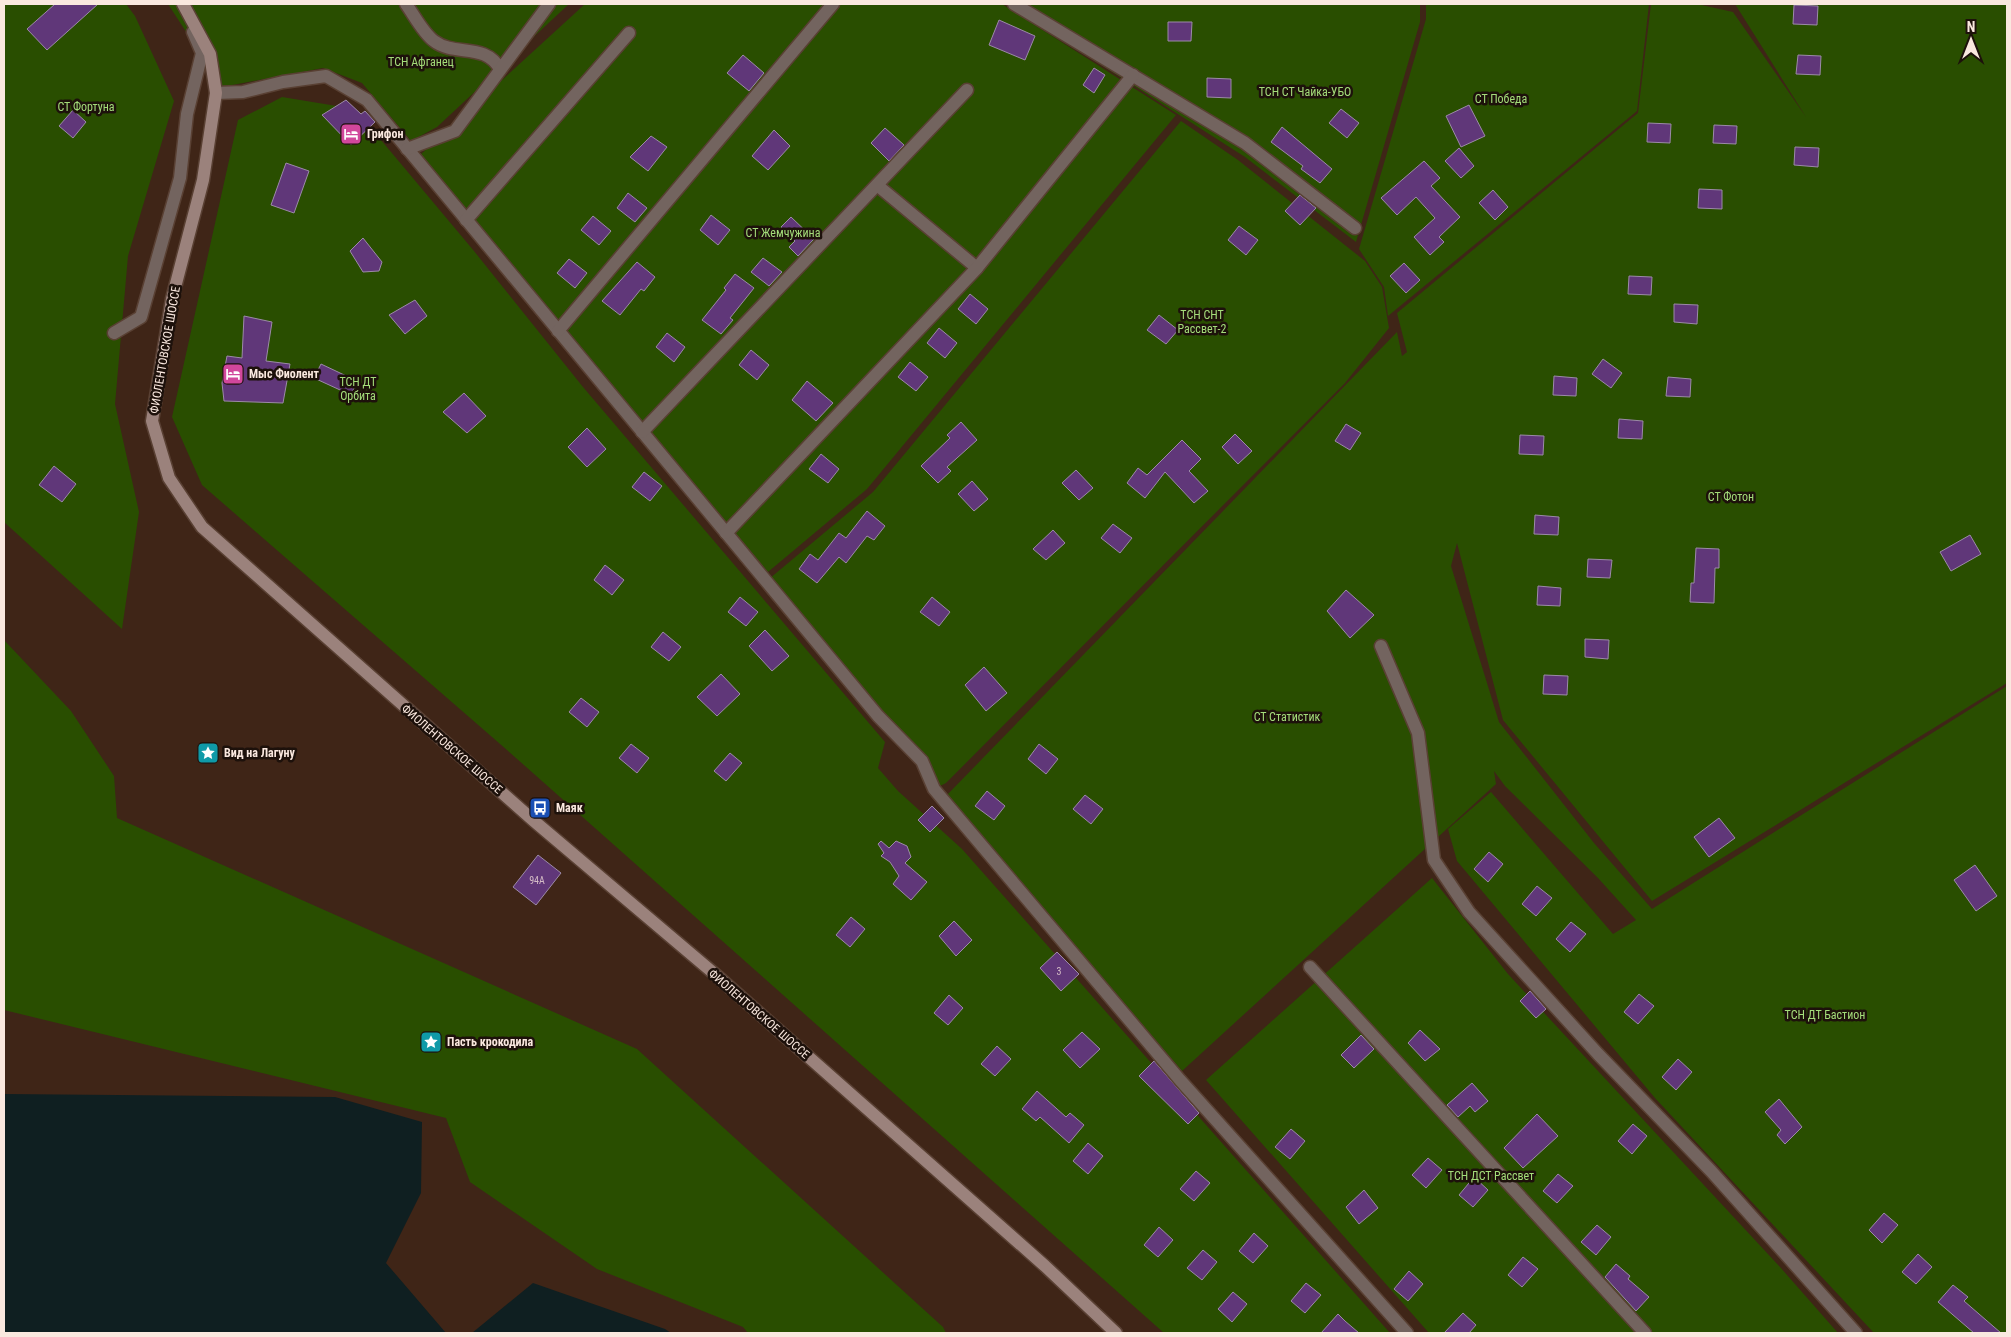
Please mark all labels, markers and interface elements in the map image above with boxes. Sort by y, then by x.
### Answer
north arrow [1946,15,1996,65]
text: N [1967,19,1975,35]
park label: ТСН Афганец [388,55,454,69]
park label: ТСН СТ Чайка-УБО [1259,85,1351,99]
park label: СТ Победа [1475,92,1527,106]
park label: СТ Фортуна [57,100,115,114]
hotel icon: Грифон [339,122,363,146]
place label: Грифон [367,127,403,141]
park label: СТ Жемчужина [746,226,821,240]
street label: ФИОЛЕНТОВСКОЕ ШОССЕ [147,285,183,415]
park label: ТСН СНТ Рассвет-2 [1177,308,1227,336]
hotel icon: Мыс Фиолент [221,362,245,386]
place label: Мыс Фиолент [249,367,319,381]
park label: ТСН ДТ Орбита [339,375,377,403]
park label: СТ Фотон [1708,490,1754,504]
street label: ФИОЛЕНТОВСКОЕ ШОССЕ [399,701,505,797]
park label: СТ Статистик [1254,710,1321,724]
place icon: Вид на Лагуну [196,741,220,765]
place label: Вид на Лагуну [224,746,295,760]
bus stop icon: Маяк [528,796,552,820]
place label: Маяк [556,801,583,815]
house number: 94А [529,875,545,886]
street label: ФИОЛЕНТОВСКОЕ ШОССЕ [706,966,812,1062]
house number: 3 [1057,966,1062,977]
park label: ТСН ДТ Бастион [1785,1008,1865,1022]
place icon: Пасть крокодила [419,1030,443,1054]
place label: Пасть крокодила [447,1035,534,1049]
park label: ТСН ДСТ Рассвет [1448,1169,1534,1183]

